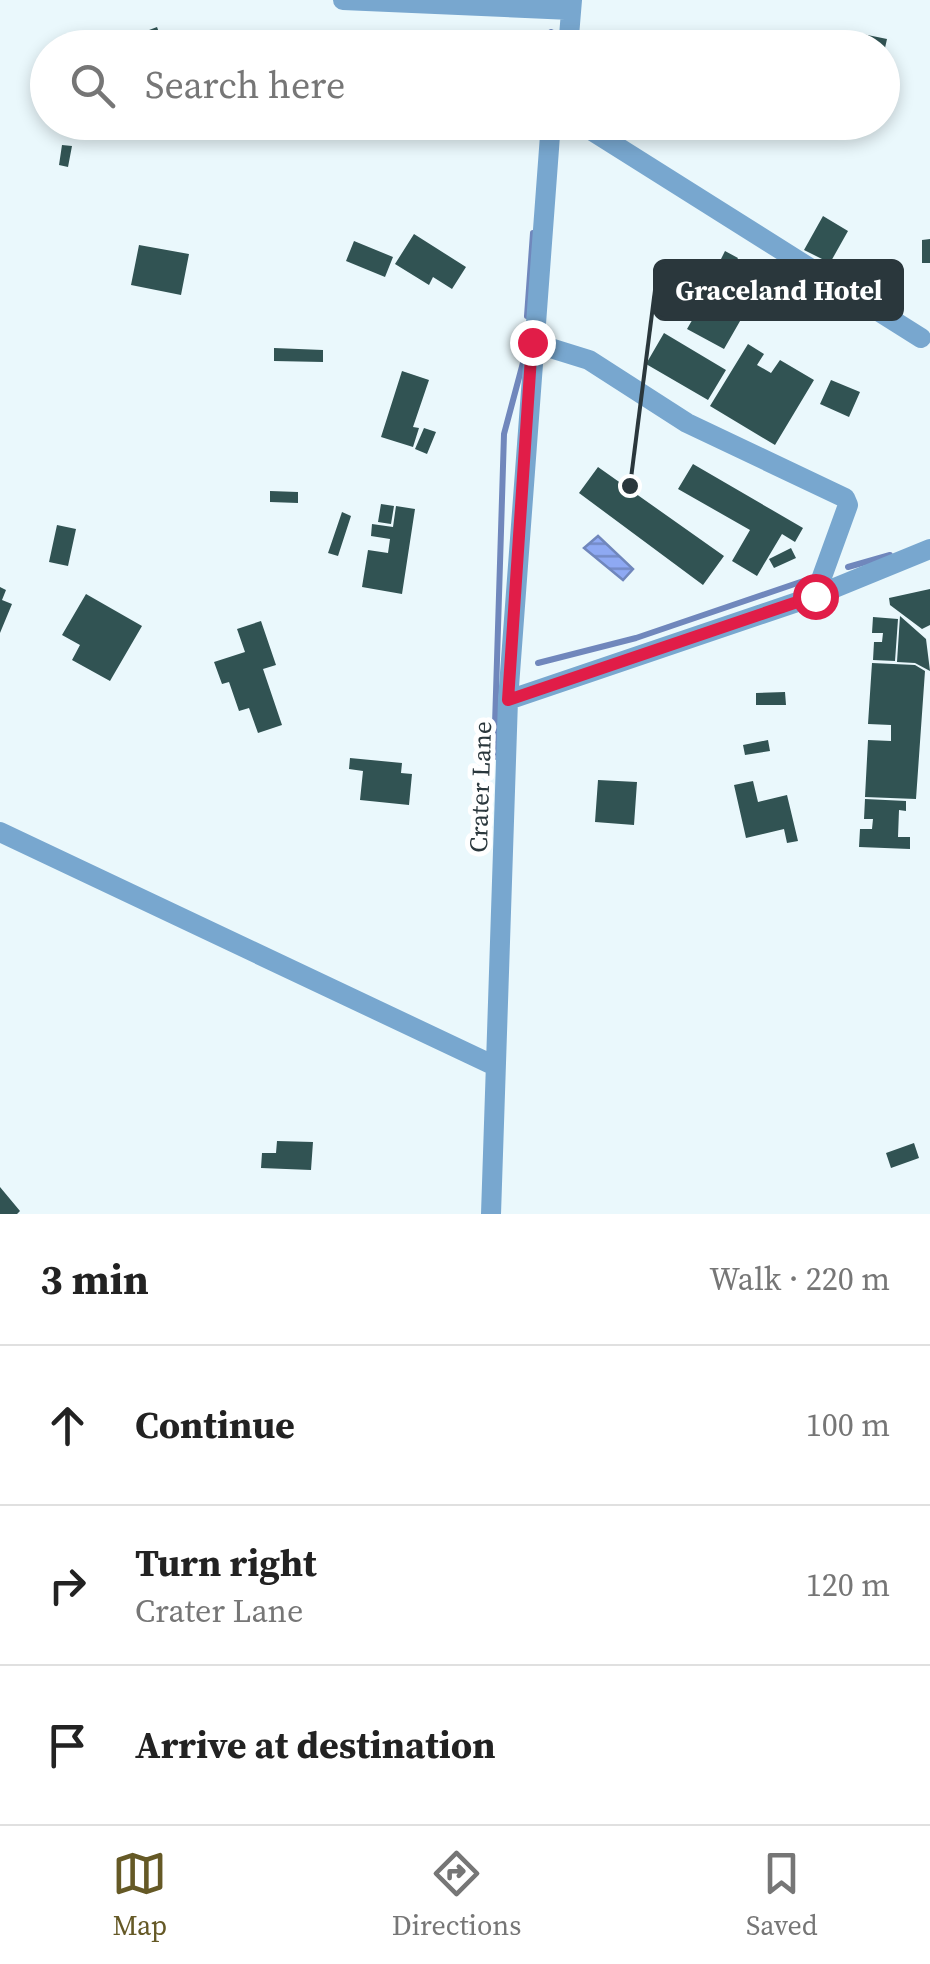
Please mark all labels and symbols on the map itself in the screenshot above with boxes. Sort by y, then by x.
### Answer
callout: Graceland Hotel [655,261,902,319]
text: Graceland Hotel [675,271,883,309]
route end [510,320,556,366]
route start [793,574,839,620]
street label: Crater Lane [461,721,499,853]

